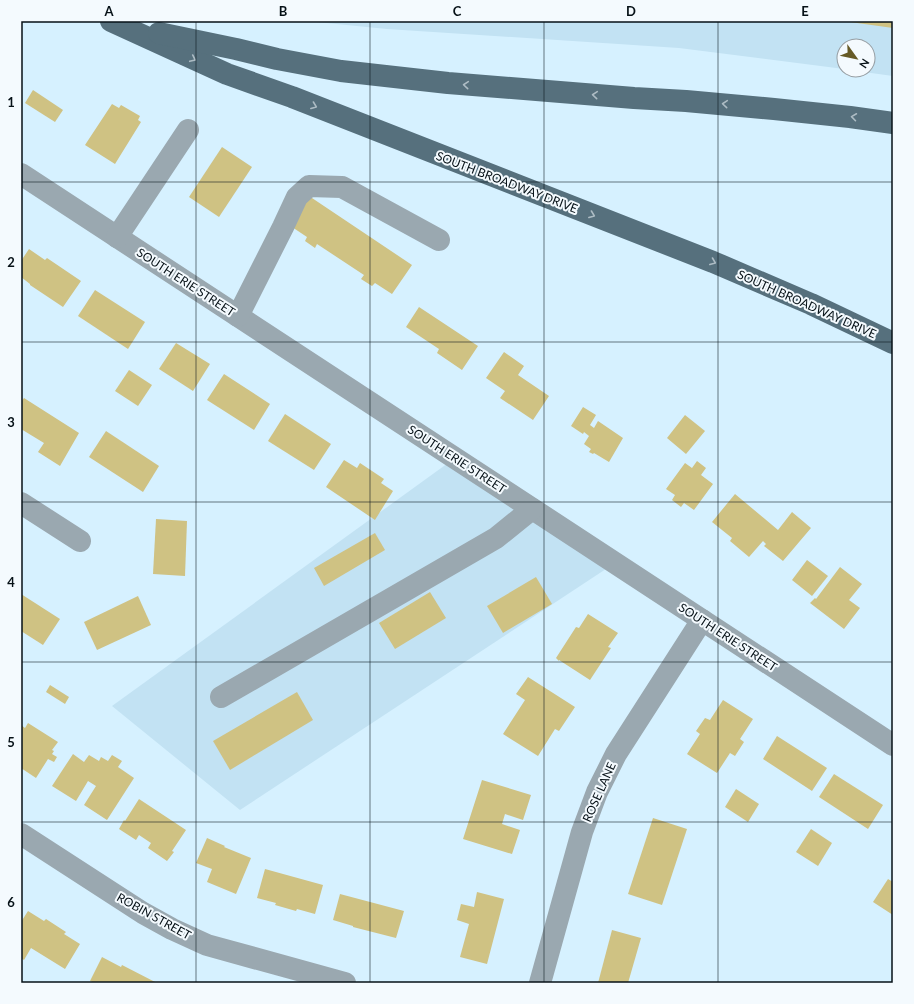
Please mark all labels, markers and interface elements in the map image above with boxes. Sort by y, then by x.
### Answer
text: A [103,3,114,19]
text: B [279,3,288,19]
text: C [453,3,462,19]
text: D [626,3,636,19]
text: E [801,3,809,19]
north arrow [836,38,876,78]
one-way arrow [190,54,197,62]
text: N [857,57,873,71]
one-way arrow [463,80,469,89]
one-way arrow [592,91,598,100]
text: 1 [7,94,15,110]
one-way arrow [722,100,728,109]
one-way arrow [310,101,318,109]
one-way arrow [851,113,858,122]
street label: SOUTH BROADWAY DRIVE [434,148,580,216]
one-way arrow [588,210,595,218]
street label: SOUTH ERIE STREET [134,245,238,319]
text: 2 [7,254,15,270]
one-way arrow [709,257,716,265]
street label: SOUTH BROADWAY DRIVE [735,267,879,341]
text: 3 [7,414,15,430]
street label: SOUTH ERIE STREET [405,422,509,496]
text: 4 [7,574,15,590]
street label: SOUTH ERIE STREET [676,600,780,674]
text: 5 [7,734,15,750]
street label: ROSE LANE [579,760,619,824]
street label: ROBIN STREET [114,889,194,943]
text: 6 [7,894,15,910]

